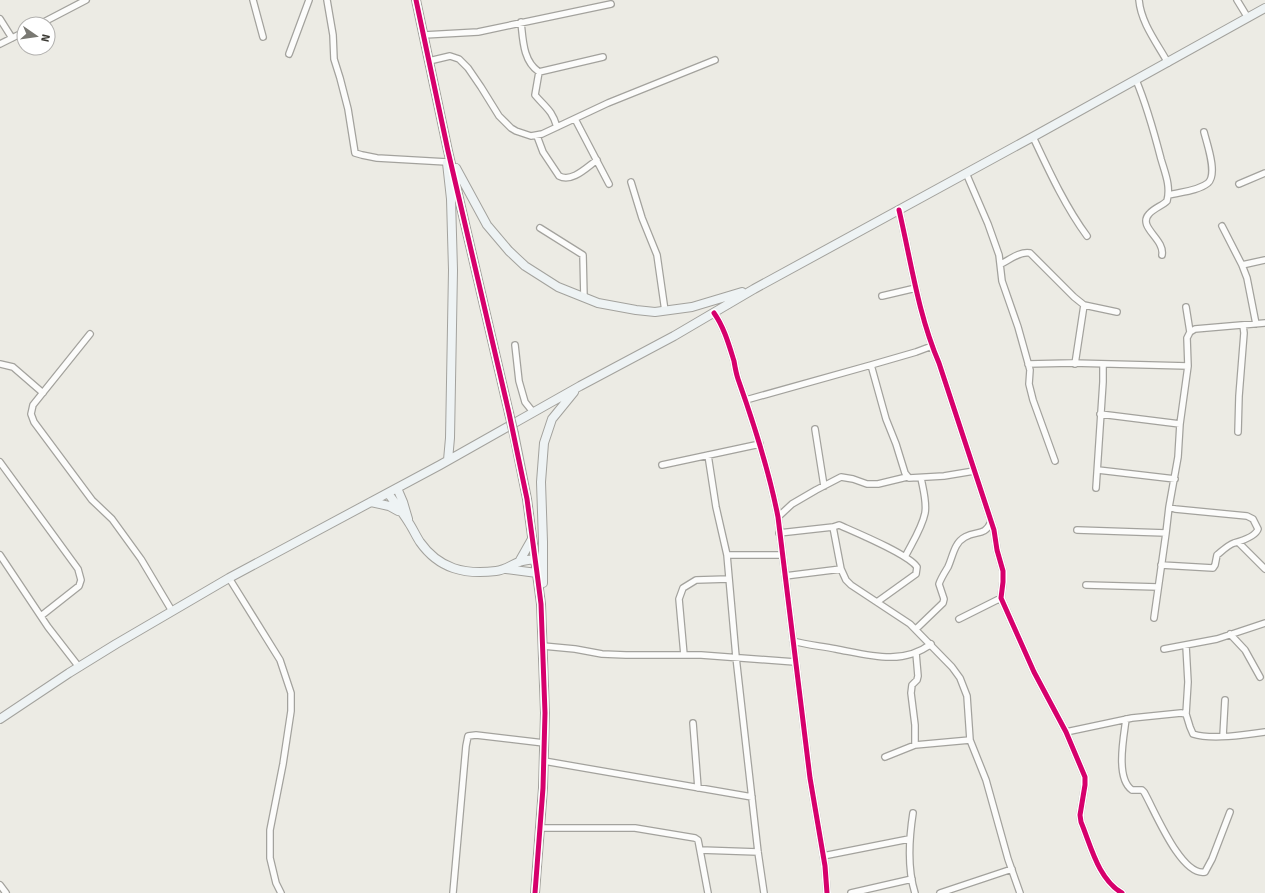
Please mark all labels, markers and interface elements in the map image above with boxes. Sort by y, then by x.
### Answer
north arrow [16,16,56,56]
text: N [38,33,52,43]

